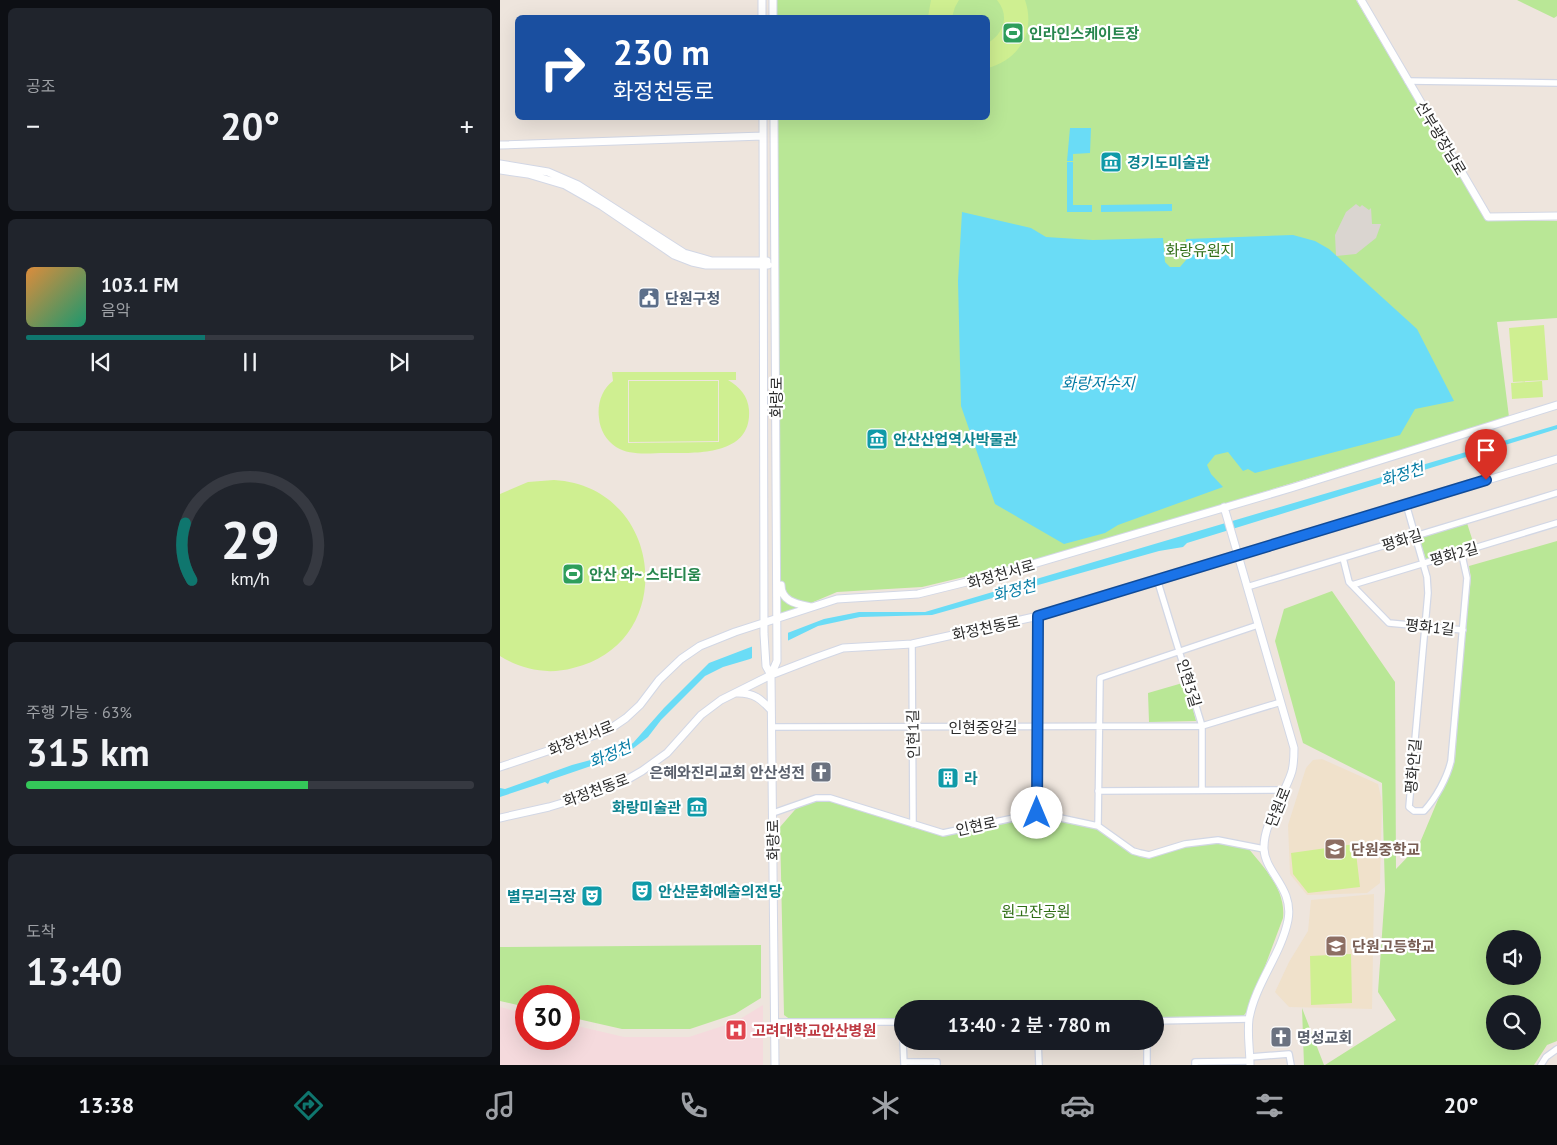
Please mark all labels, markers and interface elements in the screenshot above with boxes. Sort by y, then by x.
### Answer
sports icon: 인라인스케이트장 [1001,21,1025,45]
place label: 인라인스케이트장 [1029,24,1140,43]
text: 230 m [613,29,710,75]
icon: right [530,35,595,100]
text: 공조 [26,76,55,96]
text: 화정천동로 [613,77,714,105]
street label: 선부광장남로 [1412,98,1470,178]
text: 20° [220,101,280,150]
text: − [26,107,40,144]
text: + [460,107,474,144]
museum icon: 경기도미술관 [1099,150,1123,174]
place label: 경기도미술관 [1127,153,1210,172]
park label: 화랑유원지 [1165,241,1235,260]
text: 103.1 FM [101,273,178,297]
public building icon: 단원구청 [637,286,661,310]
place label: 단원구청 [665,289,720,308]
text: 음악 [101,300,130,320]
icon: previous [87,348,115,376]
icon: pause [236,348,264,376]
icon: next [385,348,413,376]
water label: 화랑저수지 [1061,373,1136,393]
street label: 화랑로 [767,376,786,418]
museum icon: 안산산업역사박물관 [865,427,889,451]
pin [1465,429,1507,480]
place label: 안산산업역사박물관 [893,430,1017,449]
icon: arrive [1472,436,1500,464]
water label: 화정천 [1378,457,1428,490]
text: 29 [221,506,279,573]
street label: 평화길 [1379,525,1425,555]
street label: 평화2길 [1428,538,1480,570]
street label: 화정천서로 [965,556,1037,592]
sports icon: 안산 와~ 스타디움 [561,562,585,586]
place label: 안산 와~ 스타디움 [589,565,701,584]
text: km/h [230,567,270,590]
water label: 화정천 [990,575,1038,605]
street label: 화정천동로 [950,612,1022,644]
street label: 평화1길 [1404,615,1456,639]
street label: 인현3길 [1173,657,1205,709]
text: 주행 가능 · 63% [26,702,132,722]
street label: 인현1길 [903,709,923,759]
street label: 화정천서로 [546,717,616,759]
street label: 인현중앙길 [948,718,1018,737]
text: 315 km [26,727,150,776]
water label: 화정천 [586,737,634,771]
street label: 평화안길 [1401,738,1425,794]
church icon: 은혜와진리교회 안산성전 [809,760,833,784]
place label: 은혜와진리교회 안산성전 [649,763,805,782]
building icon: 라 [936,766,960,790]
street label: 화정천동로 [560,769,632,811]
place label: 라 [964,769,978,788]
street label: 단원로 [1261,784,1295,830]
position arrow [1010,786,1062,838]
museum icon: 화랑미술관 [685,795,709,819]
place label: 화랑미술관 [612,798,681,817]
street label: 인현로 [954,812,998,840]
street label: 화랑로 [763,819,783,861]
school or university icon: 단원중학교 [1323,837,1347,861]
place label: 단원중학교 [1351,840,1420,859]
theatre icon: 안산문화예술의전당 [630,879,654,903]
place label: 안산문화예술의전당 [658,882,782,901]
theatre icon: 별무리극장 [580,884,604,908]
place label: 별무리극장 [507,887,576,906]
park label: 원고잔공원 [1001,902,1071,921]
text: 도착 [26,921,55,941]
map controls [1486,930,1541,1050]
button: sound [1486,930,1541,985]
school or university icon: 단원고등학교 [1324,934,1348,958]
place label: 단원고등학교 [1352,937,1435,956]
text: 13:40 [26,946,122,995]
speed limit sign: 30 [515,985,580,1050]
button: search [1486,995,1541,1050]
text: 13:40 · 2 분 · 780 m [948,1013,1110,1037]
hospital icon: 고려대학교안산병원 [724,1018,748,1042]
place label: 고려대학교안산병원 [752,1021,876,1040]
church icon: 명성교회 [1269,1025,1293,1049]
place label: 명성교회 [1297,1028,1352,1047]
icon: directions [291,1088,326,1123]
icon: music [483,1088,518,1123]
icon: phone [676,1088,711,1123]
icon: climate [868,1088,903,1123]
icon: car [1060,1088,1095,1123]
icon: filters [1252,1088,1287,1123]
text: 13:38 [79,1091,134,1119]
text: 20° [1444,1091,1478,1119]

